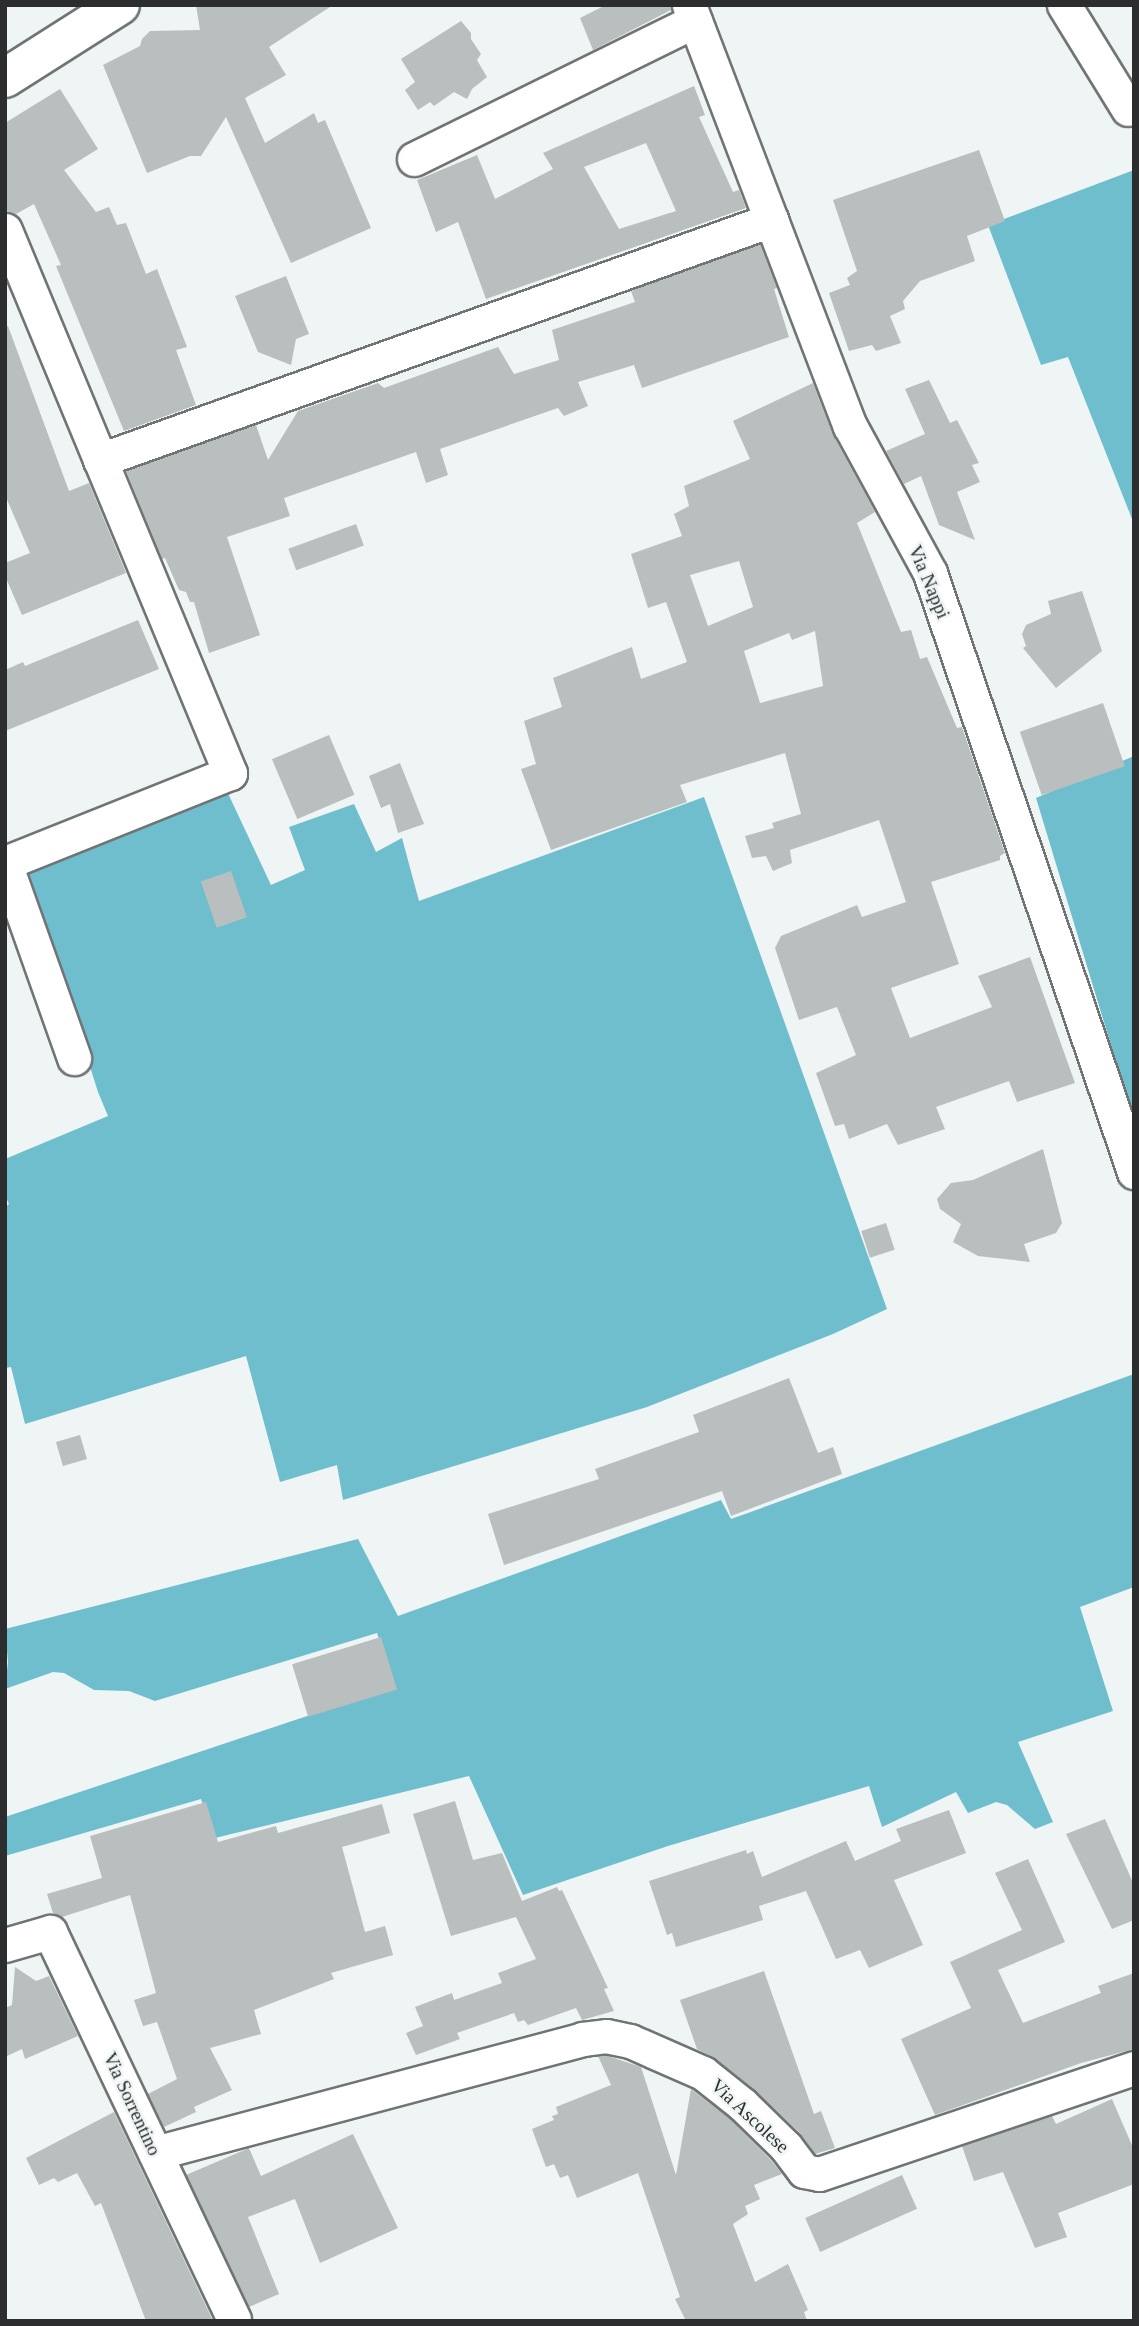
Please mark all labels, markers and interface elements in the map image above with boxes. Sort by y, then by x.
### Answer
street label: Via Nappi [903,542,955,622]
street label: Via Sorrentino [98,2049,166,2159]
street label: Via Ascolese [706,2074,794,2158]

